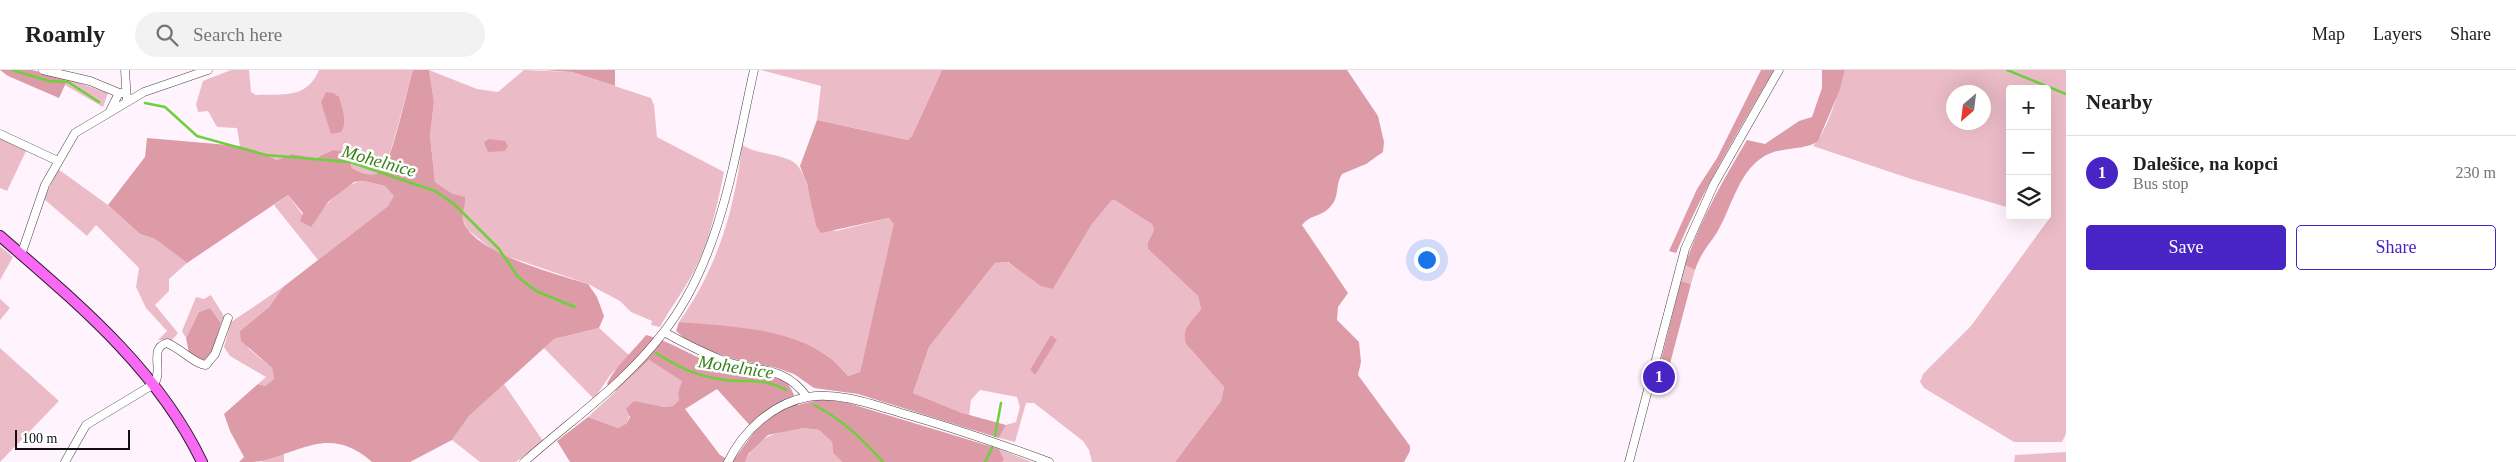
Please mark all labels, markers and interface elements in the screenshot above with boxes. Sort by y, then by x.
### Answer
search box [135,12,485,57]
text: Roamly [25,21,105,47]
icon: search [153,21,181,49]
text: Search here [193,24,282,45]
text: Map [2312,24,2345,44]
text: Layers [2373,24,2422,44]
text: Share [2450,24,2491,44]
north arrow [1946,85,1991,130]
map controls [2006,85,2051,220]
button: + [2006,85,2051,130]
text: Nearby [2086,90,2153,114]
button: − [2006,130,2051,175]
water label: Mohelnice [339,141,418,181]
text: Dalešice, na kopci [2133,153,2278,174]
text: 1 [2098,164,2106,181]
text: 230 m [2456,164,2496,181]
button: layers [2006,175,2051,220]
text: Bus stop [2133,175,2189,192]
button: Save [2086,225,2286,270]
button: Share [2296,225,2496,270]
your location [1414,247,1440,273]
water label: Mohelnice [696,351,775,383]
pin: 1 [1643,358,1675,396]
scale bar [15,427,130,450]
text: 100 m [22,431,57,446]

